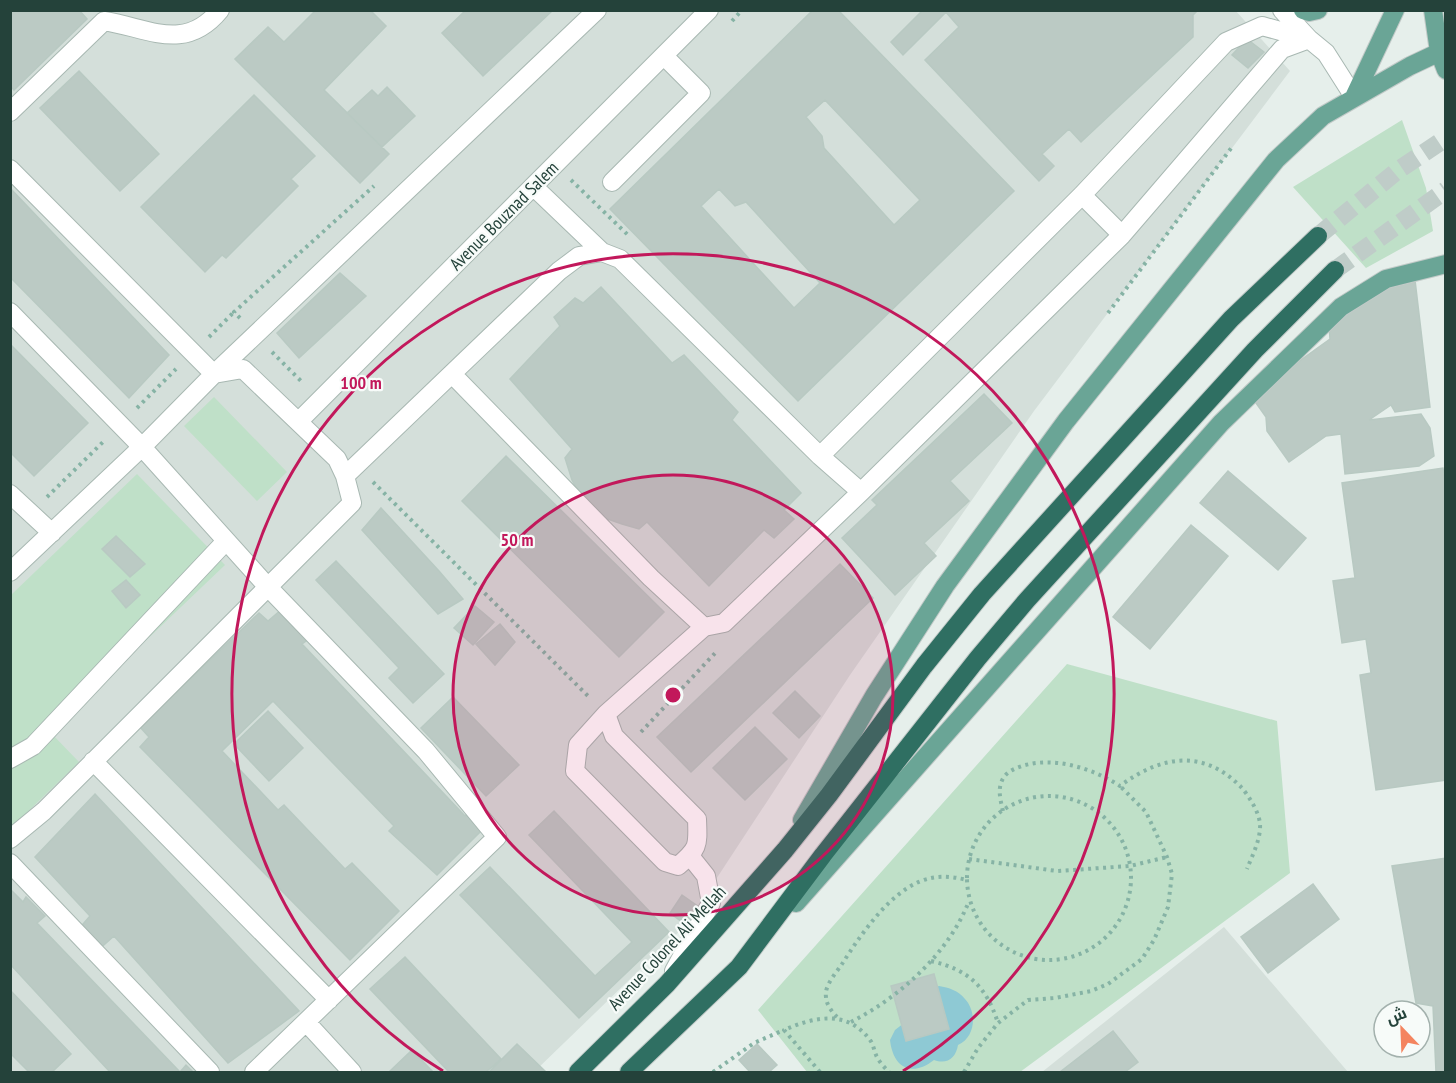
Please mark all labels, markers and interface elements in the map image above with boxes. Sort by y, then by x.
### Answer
street label: Avenue Bouznad Salem [444,156,563,275]
text: 100 m [340,371,382,394]
text: 50 m [501,528,533,551]
centre of rings [663,685,683,705]
street label: Avenue Colonel Ali Mellah [603,880,730,1015]
north arrow [1372,999,1432,1059]
text: ش [1383,1002,1409,1028]

